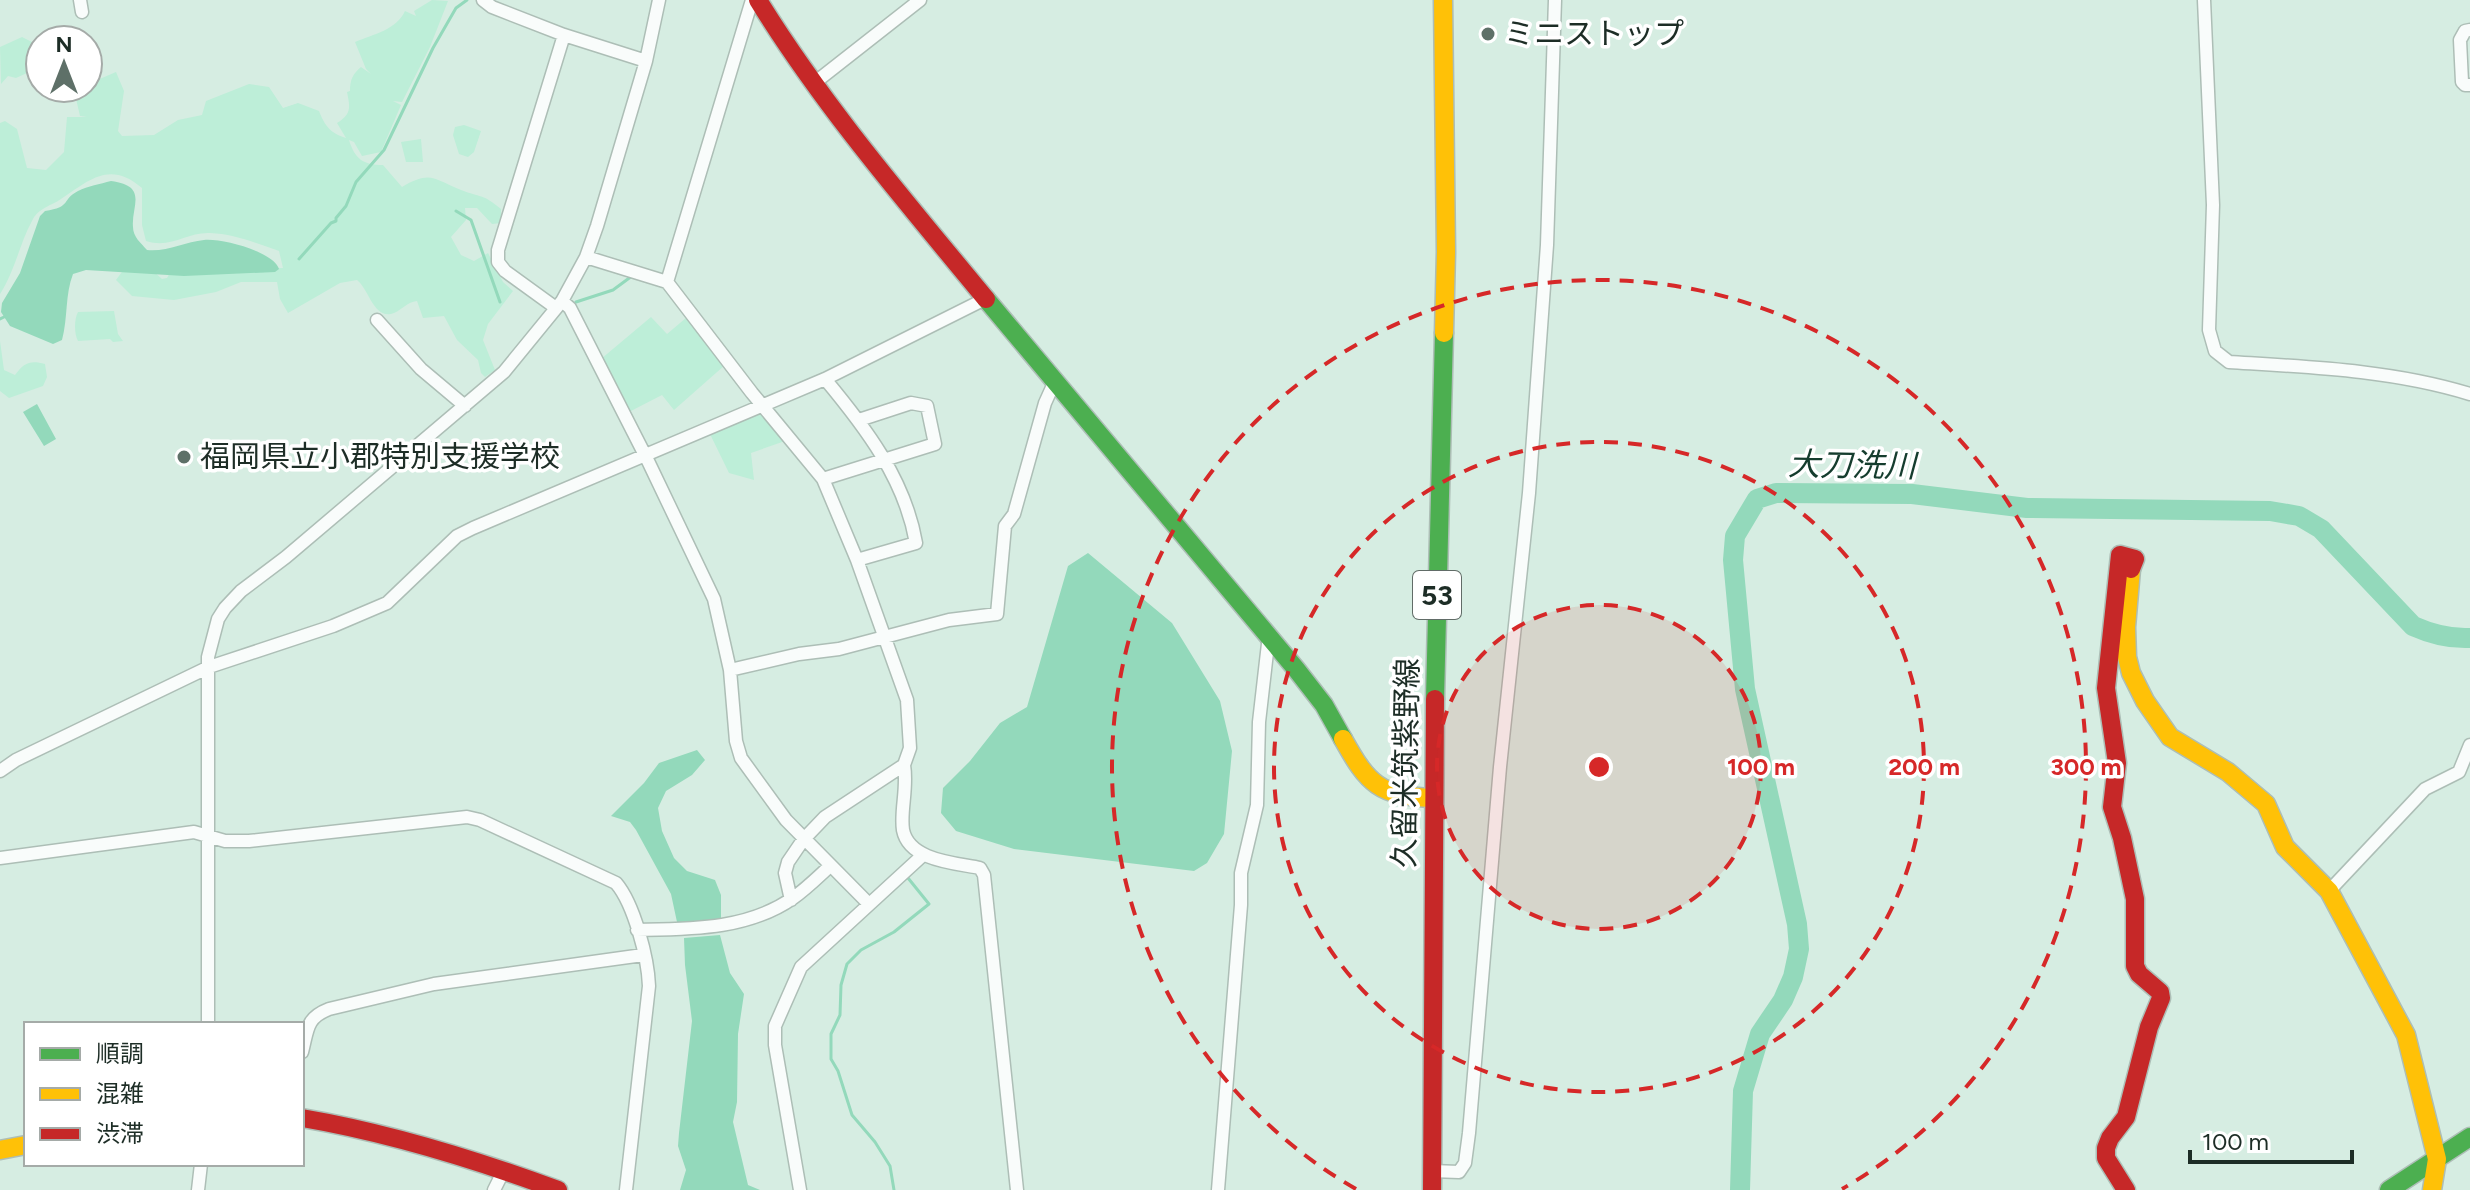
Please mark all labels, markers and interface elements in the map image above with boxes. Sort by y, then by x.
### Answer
place label: ミニストップ [1504,15,1684,52]
north arrow [24,24,104,104]
marker: ミニストップ [1479,25,1497,43]
text: N [55,31,73,58]
place label: 福岡県立小郡特別支援学校 [200,438,560,475]
water label: 大刀洗川 [1788,445,1919,485]
marker: 福岡県立小郡特別支援学校 [175,448,193,466]
road number: 53 [1413,571,1461,619]
street label: 久留米筑紫野線 [1385,658,1426,868]
text: 100 m [1727,752,1795,781]
text: 200 m [1888,752,1960,781]
text: 300 m [2050,752,2122,781]
centre of rings [1585,753,1613,781]
legend [24,1022,304,1166]
text: 順調 [96,1039,144,1068]
text: 混雑 [96,1079,144,1108]
scale bar [2190,1114,2352,1164]
text: 渋滞 [96,1119,144,1148]
text: 100 m [2202,1127,2269,1156]

